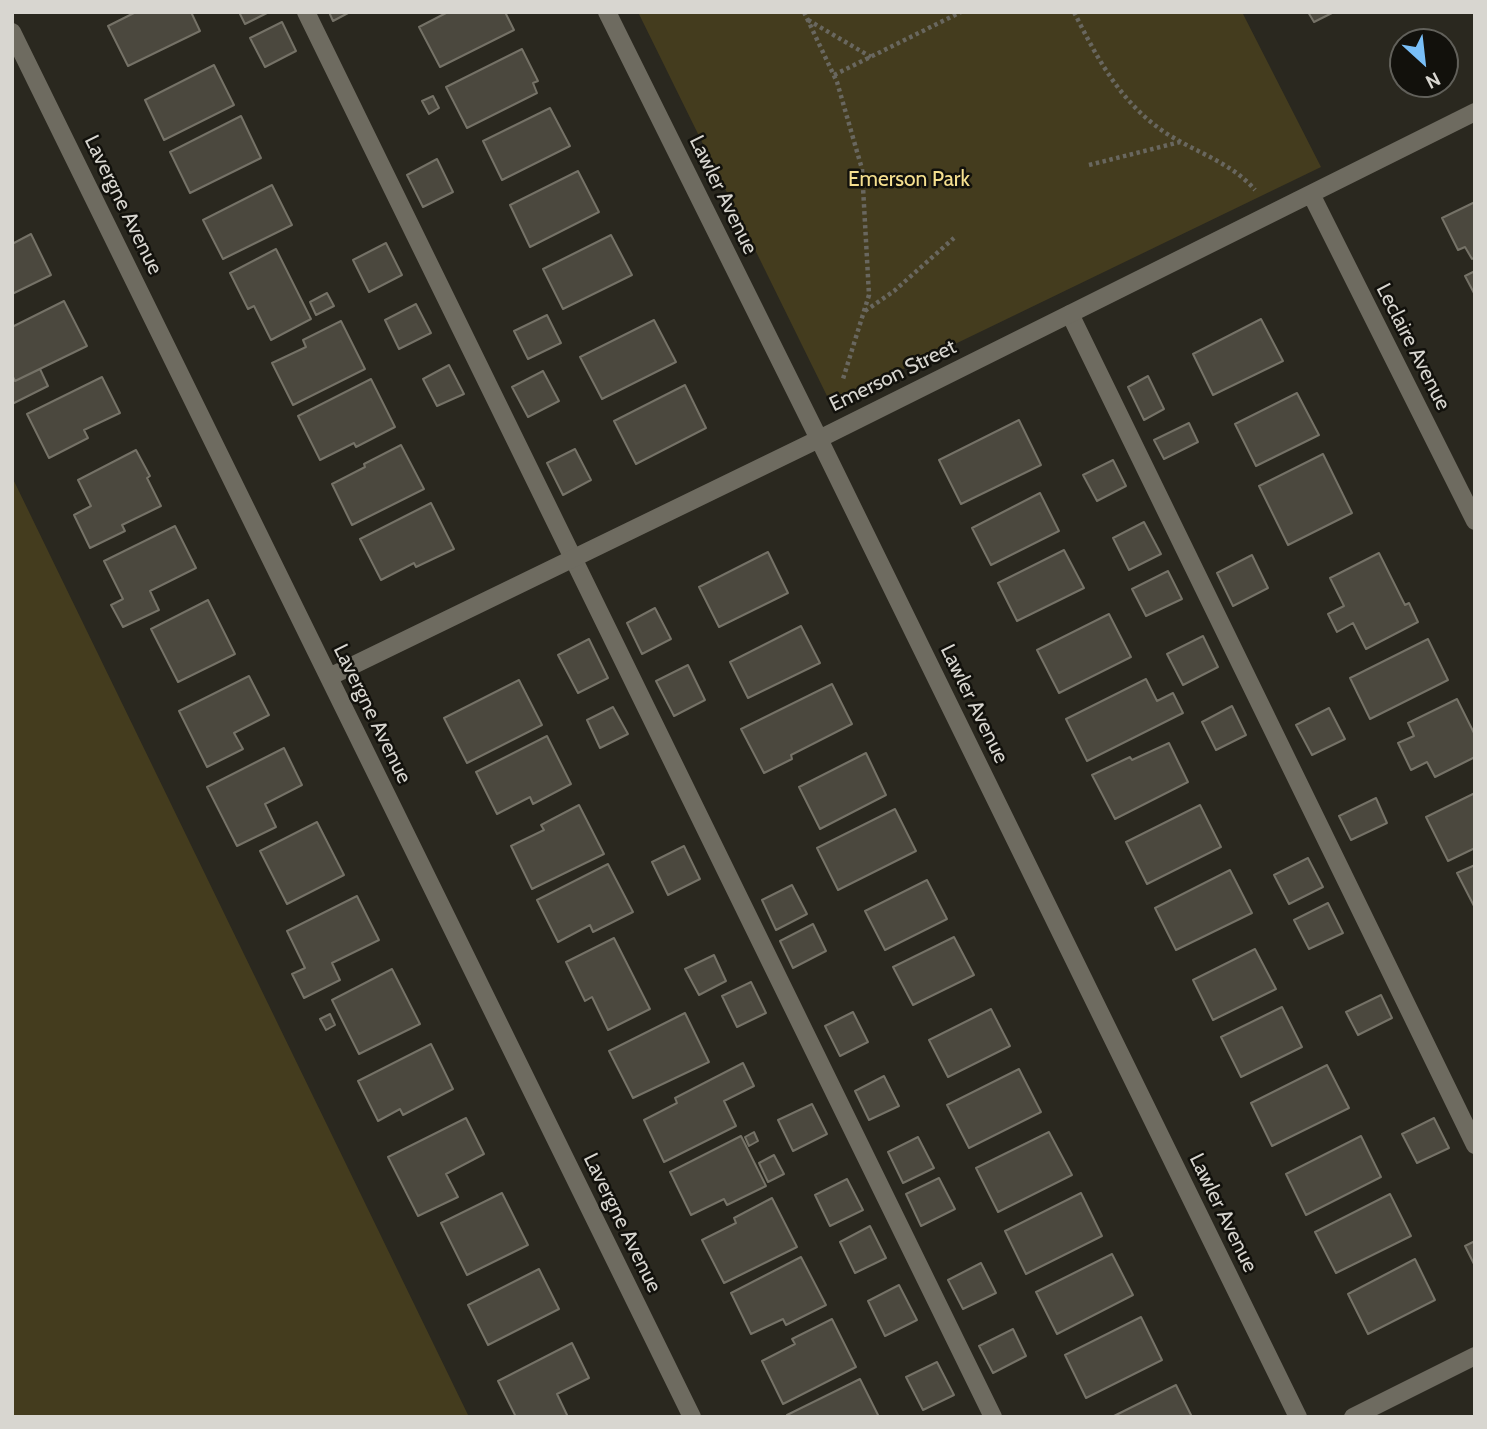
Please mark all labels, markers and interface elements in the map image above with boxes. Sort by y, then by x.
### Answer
north arrow [1389,28,1459,98]
text: N [1422,67,1444,94]
street label: Lavergne Avenue [78,131,168,279]
street label: Lawler Avenue [683,131,763,259]
park label: Emerson Park [848,167,970,193]
street label: Leclaire Avenue [1370,280,1456,414]
street label: Emerson Street [825,334,961,418]
street label: Lavergne Avenue [327,640,417,788]
street label: Lawler Avenue [934,640,1014,768]
street label: Lavergne Avenue [577,1149,667,1297]
street label: Lawler Avenue [1183,1149,1263,1277]

